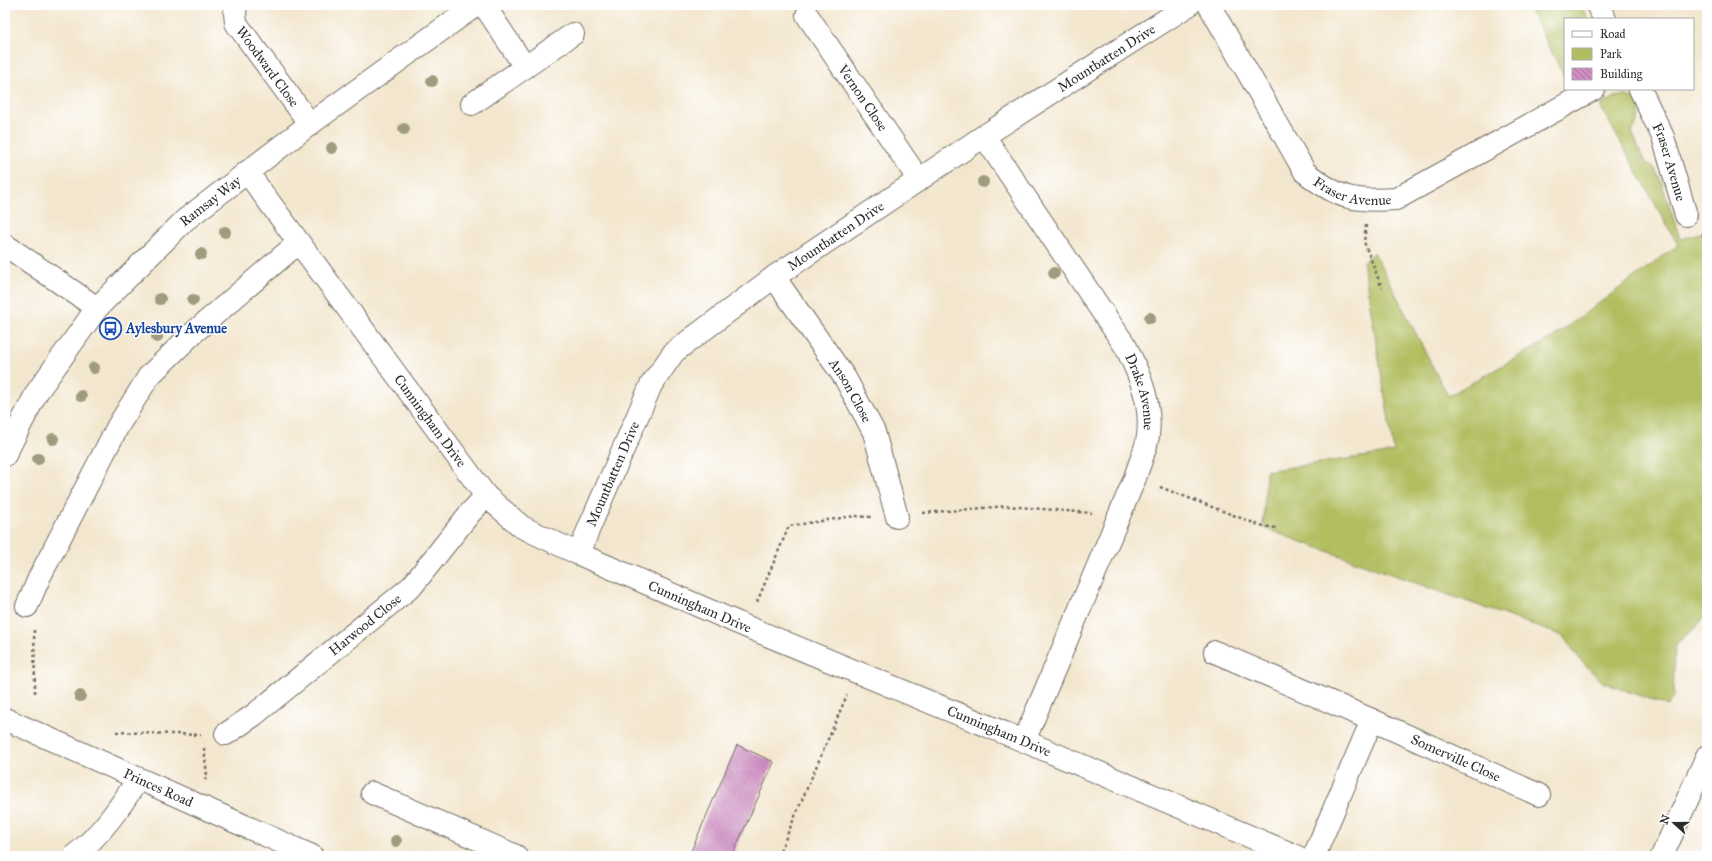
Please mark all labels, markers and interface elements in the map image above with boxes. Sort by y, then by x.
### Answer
legend [1564,18,1694,90]
street label: Mountbatten Drive [1054,21,1159,96]
street label: Woodward Close [232,23,303,111]
text: Road [1600,27,1626,41]
text: Park [1600,47,1622,61]
street label: Vernon Close [834,61,891,135]
text: Building [1600,67,1643,82]
street label: Fraser Avenue [1648,120,1690,203]
street label: Ramsay Way [176,172,245,230]
street label: Fraser Avenue [1310,173,1392,209]
street label: Mountbatten Drive [784,198,888,275]
bus stop icon: Aylesbury Avenue [98,315,124,341]
place label: Aylesbury Avenue [125,320,227,338]
street label: Drake Avenue [1121,351,1157,431]
street label: Anson Close [824,354,875,426]
street label: Cunningham Drive [390,371,470,471]
street label: Mountbatten Drive [583,419,643,529]
street label: Cunningham Drive [645,577,754,637]
street label: Harwood Close [326,590,405,659]
street label: Cunningham Drive [944,702,1054,760]
street label: Somerville Close [1408,731,1503,786]
street label: Princes Road [121,765,196,811]
north arrow [1654,803,1694,843]
text: N [1657,812,1673,826]

